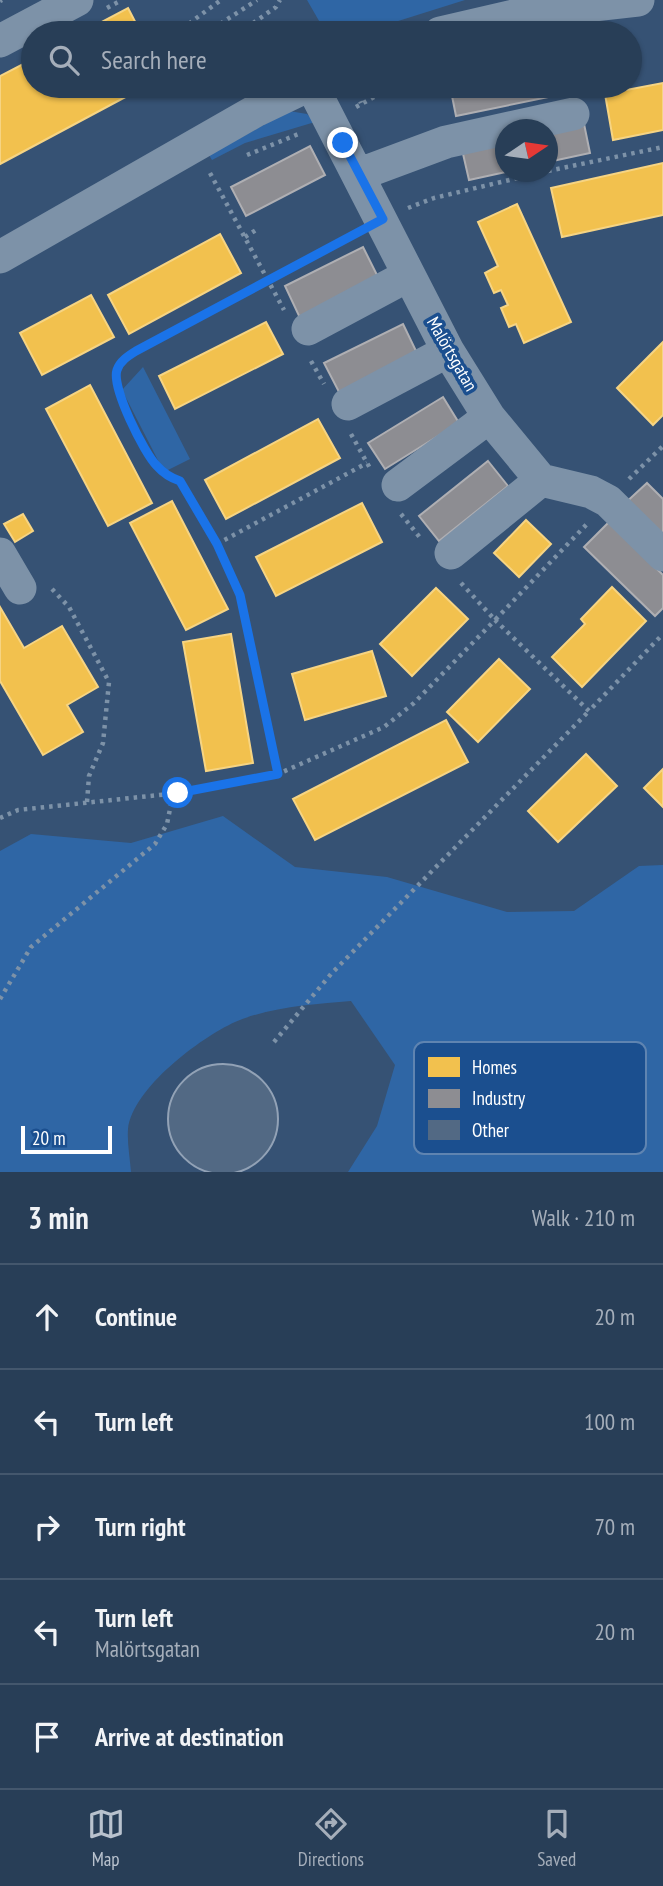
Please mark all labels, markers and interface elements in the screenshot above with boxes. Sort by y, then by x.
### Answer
search box [21,21,642,98]
icon: search [45,41,83,79]
text: Search here [101,43,207,76]
north arrow [495,119,558,182]
route end [327,127,358,158]
street label: Malörtsgatan [422,312,483,395]
route start [162,777,193,808]
legend [414,1042,646,1154]
text: Homes [472,1055,517,1079]
text: Industry [472,1086,526,1110]
text: Other [472,1118,510,1142]
scale bar [21,1123,112,1155]
text: 20 m [32,1126,66,1150]
text: 3 min [28,1198,89,1237]
text: Walk · 210 m [532,1203,635,1232]
icon: ahead [28,1298,66,1336]
text: Continue [95,1300,177,1333]
text: 20 m [594,1302,635,1331]
icon: left [28,1403,66,1441]
text: Turn left [95,1405,173,1438]
text: 100 m [584,1407,635,1436]
icon: right [28,1508,66,1546]
text: Turn right [95,1510,186,1543]
text: 70 m [594,1512,635,1541]
text: Turn left [95,1601,173,1634]
icon: left [28,1613,66,1651]
text: 20 m [594,1617,635,1646]
text: Malörtsgatan [95,1634,200,1663]
icon: arrive [28,1718,66,1756]
text: Arrive at destination [95,1720,284,1753]
tab: Map [87,1805,125,1871]
tab: Directions [298,1805,364,1871]
tab: Saved [537,1805,576,1871]

